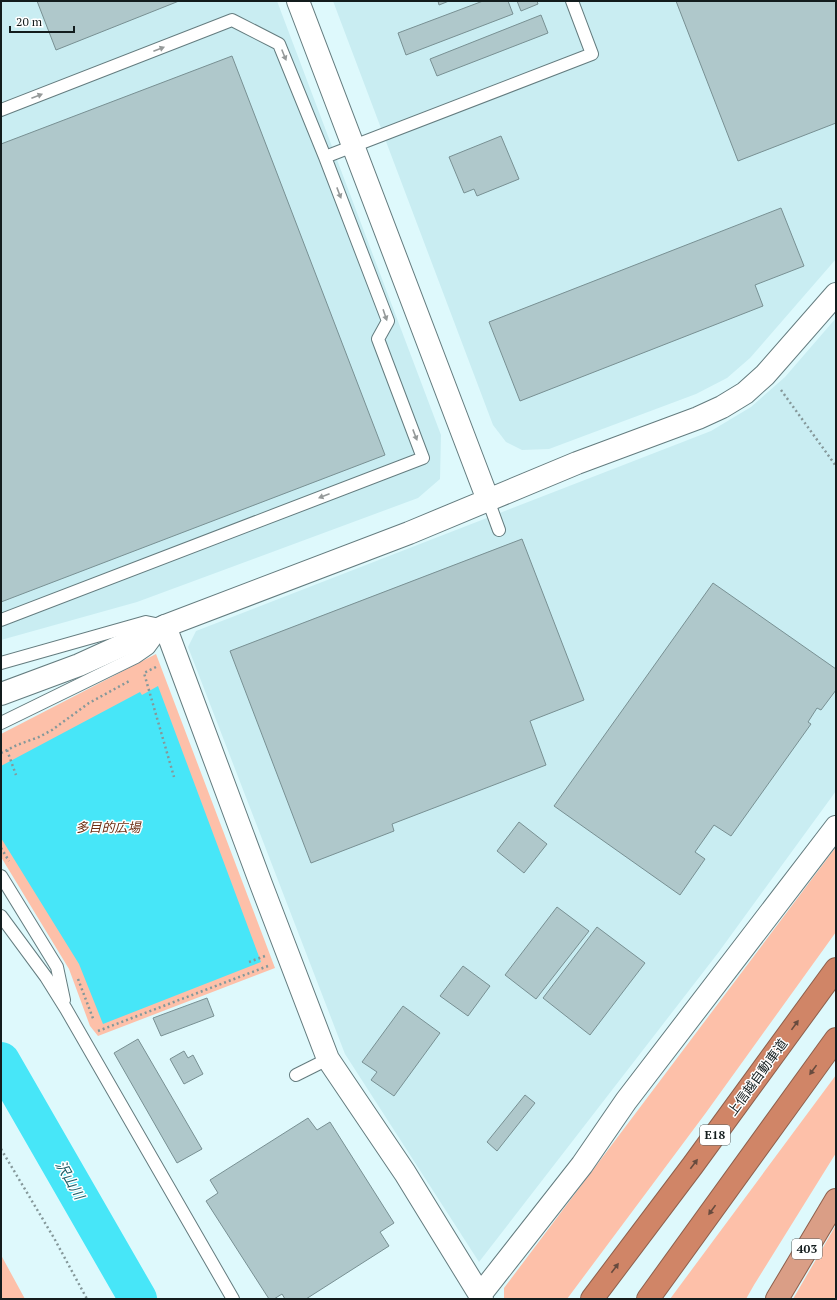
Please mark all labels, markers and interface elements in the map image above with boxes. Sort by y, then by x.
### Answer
scale bar [10,8,74,34]
text: 20 m [16,14,43,29]
one-way arrow [153,45,165,51]
one-way arrow [281,50,287,61]
one-way arrow [32,92,44,98]
one-way arrow [337,188,343,200]
one-way arrow [382,309,388,321]
one-way arrow [412,430,418,442]
one-way arrow [318,493,330,499]
park label: 多目的広場 [75,818,142,836]
one-way arrow [791,1020,799,1031]
street label: 上信越自動車道 [723,1035,791,1119]
one-way arrow [809,1065,817,1076]
road number: E18 [700,1125,730,1145]
water label: 沢山川 [52,1157,90,1204]
one-way arrow [689,1159,698,1170]
one-way arrow [708,1204,716,1215]
road number: 403 [792,1239,822,1259]
one-way arrow [611,1263,619,1273]

